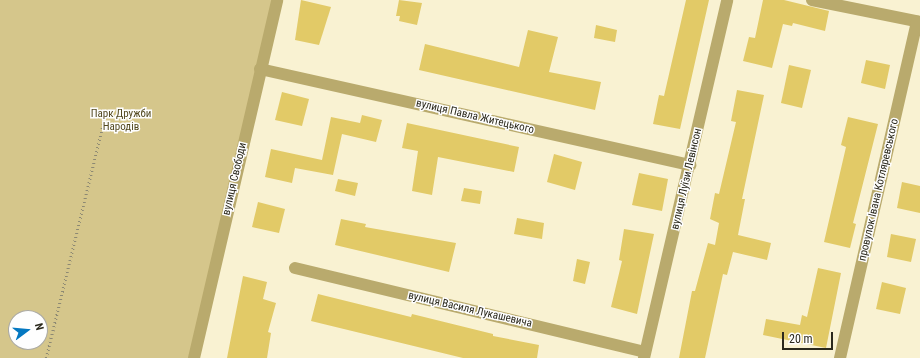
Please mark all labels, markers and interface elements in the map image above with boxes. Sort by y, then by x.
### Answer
street label: вулиця Павла Житецького [415,97,535,137]
park label: Парк Дружби Народів [91,108,151,134]
street label: провулок Івана Котляревського [856,118,902,262]
street label: вулиця Луїзи Левінсон [669,127,705,231]
street label: вулиця Свободи [220,141,250,217]
street label: вулиця Василя Лукашевича [407,289,533,331]
north arrow [8,310,48,350]
text: N [32,322,46,332]
scale bar [784,324,835,350]
text: 20 m [789,332,813,346]

